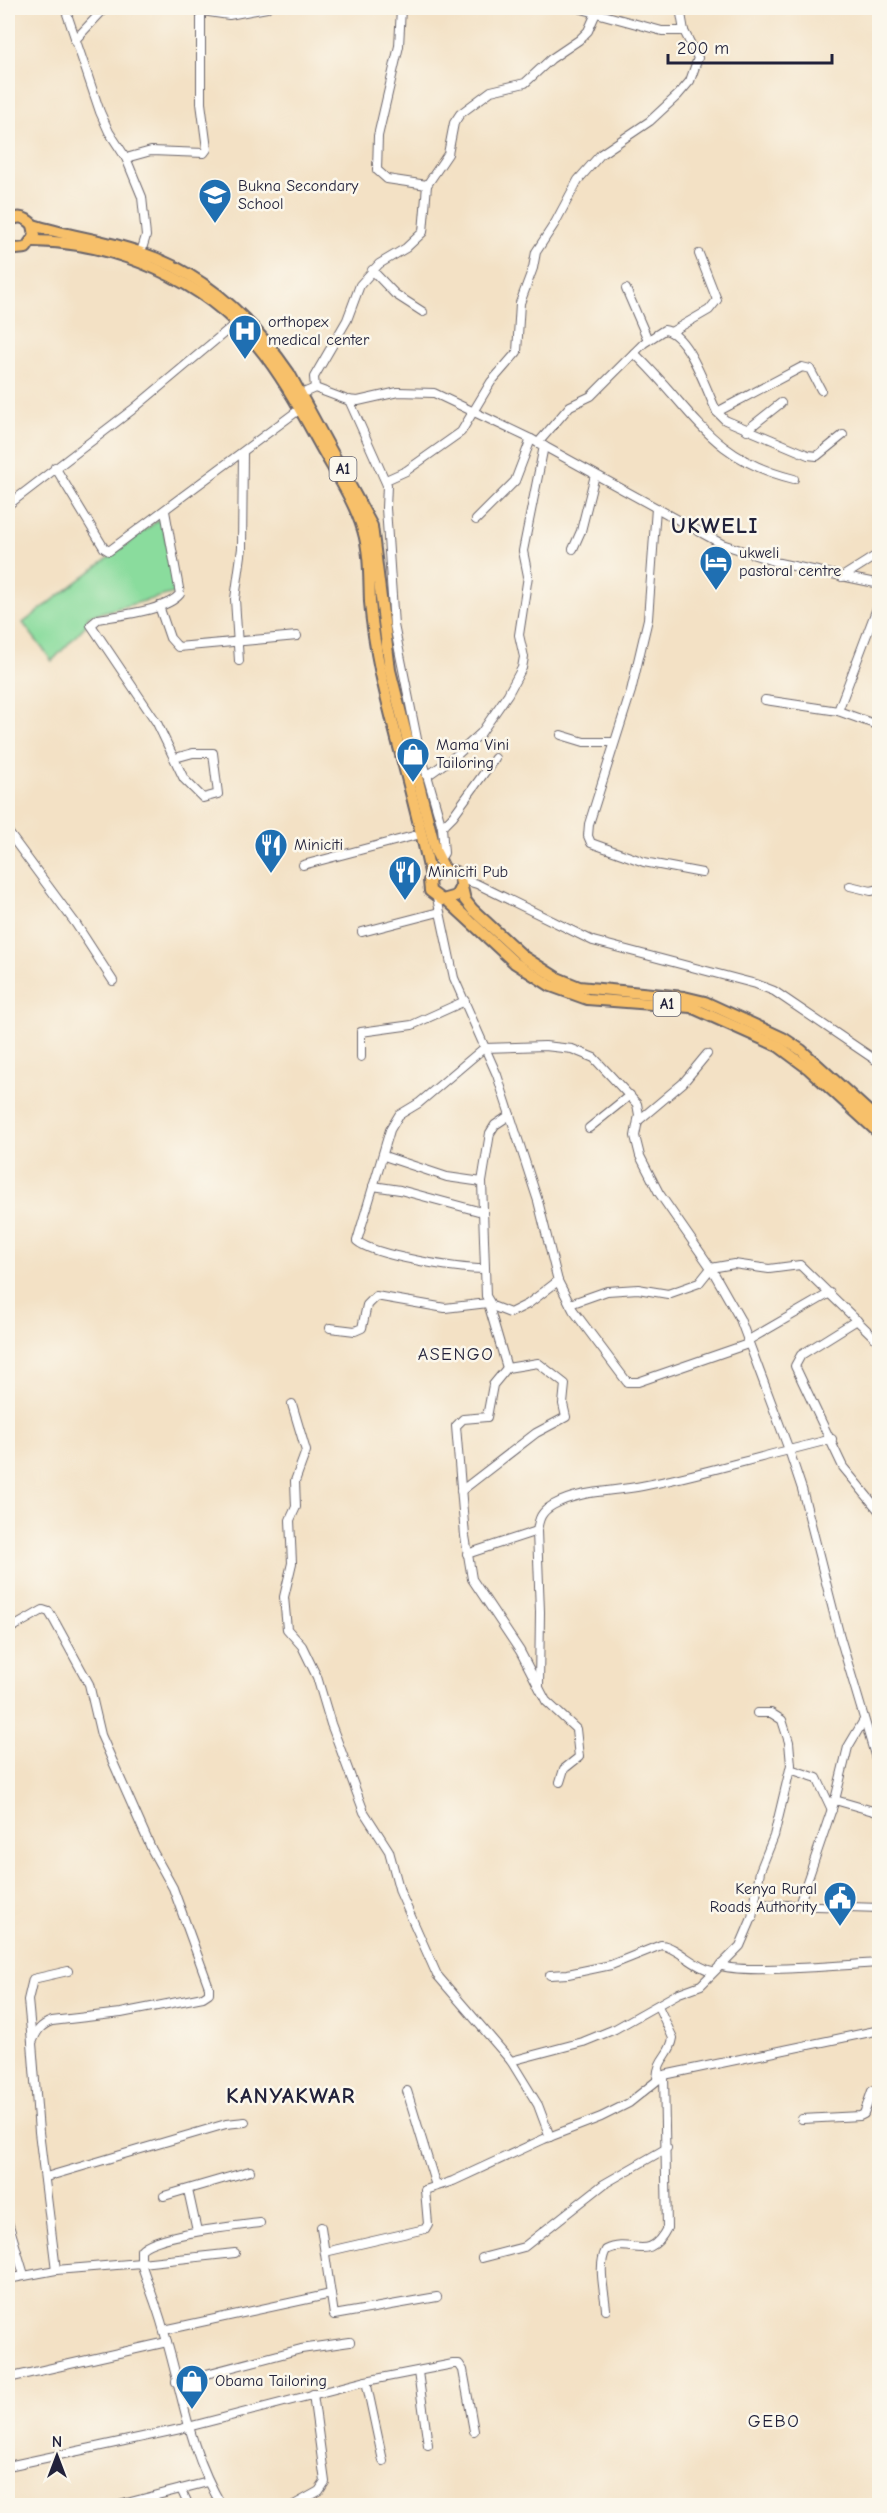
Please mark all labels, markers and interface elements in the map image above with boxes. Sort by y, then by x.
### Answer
scale bar [668,27,832,65]
text: 200 m [677,38,729,59]
school or university icon: Bukna Secondary School [197,177,233,224]
place label: Bukna Secondary School [238,177,359,213]
hospital icon: orthopex medical center [227,313,263,360]
place label: orthopex medical center [268,313,370,349]
road number: A1 [330,457,356,481]
district label: UKWELI [671,513,759,539]
hotel icon: ukweli pastoral centre [698,544,734,591]
place label: ukweli pastoral centre [739,544,841,580]
shop icon: Mama Vini Tailoring [395,736,431,783]
place label: Mama Vini Tailoring [436,736,509,772]
restaurant icon: Miniciti [253,827,289,874]
place label: Miniciti [294,836,343,854]
restaurant icon: Miniciti Pub [387,854,423,901]
place label: Miniciti Pub [428,863,508,881]
road number: A1 [654,992,680,1016]
district label: ASENGO [418,1344,494,1365]
place label: Kenya Rural Roads Authority [710,1880,818,1916]
public building icon: Kenya Rural Roads Authority [822,1880,858,1927]
district label: KANYAKWAR [226,2083,356,2109]
shop icon: Obama Tailoring [174,2363,210,2410]
place label: Obama Tailoring [215,2372,327,2390]
district label: GEBO [748,2411,800,2432]
north arrow [27,2426,87,2486]
text: N [52,2433,62,2451]

